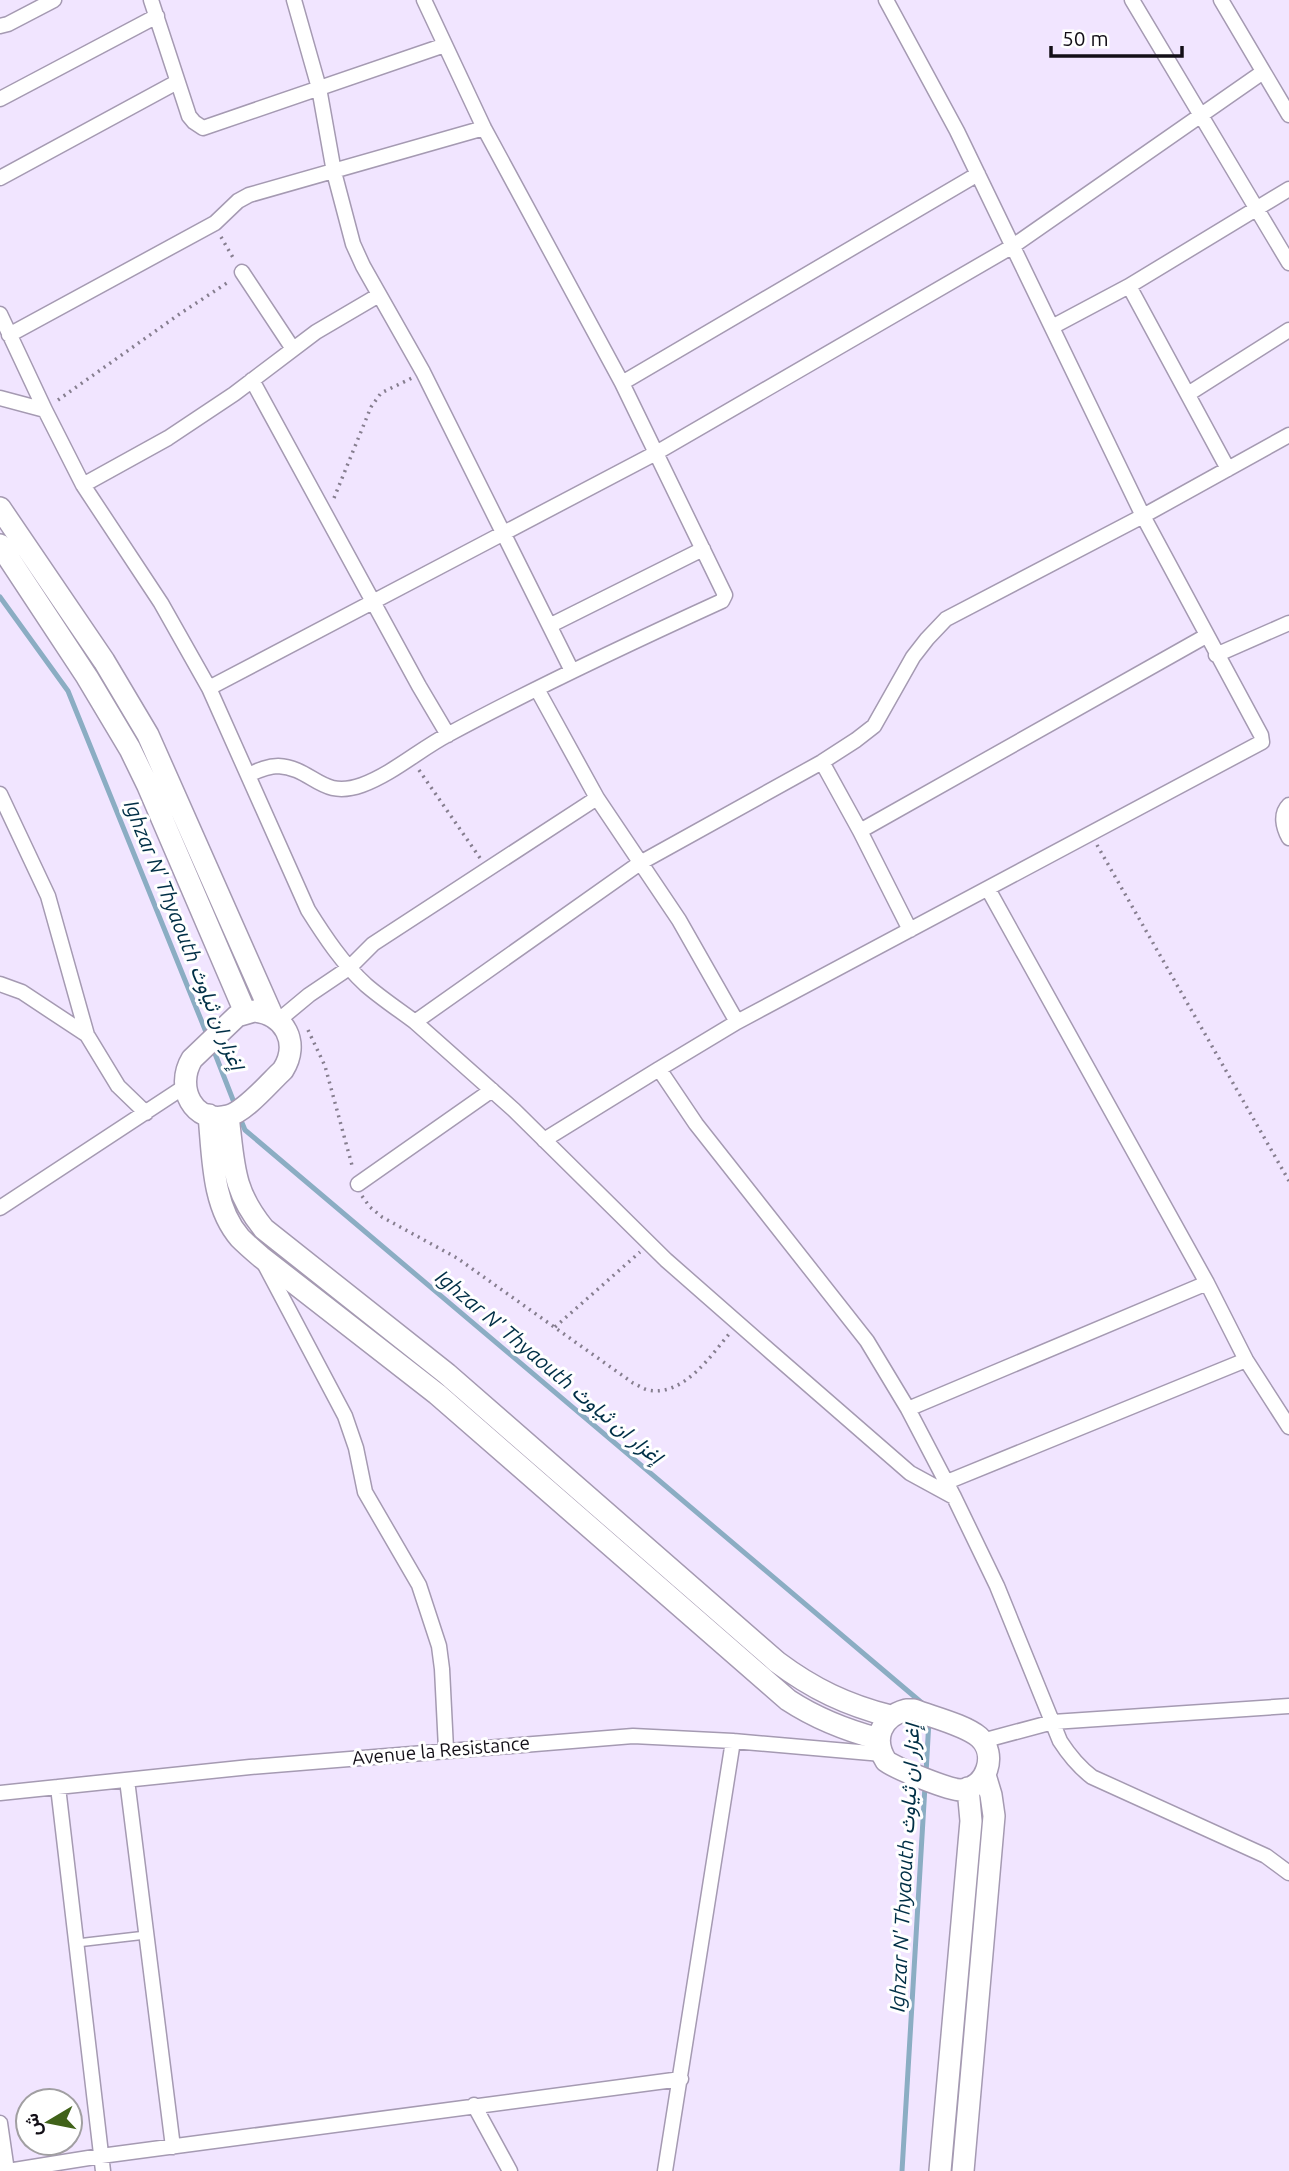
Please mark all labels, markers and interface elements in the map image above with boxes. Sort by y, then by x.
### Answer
scale bar [1051,14,1182,58]
text: 50 m [1062,26,1109,50]
water label: Ighzar N' Thyaouth إغزار ان ثياوث [117,796,251,1076]
water label: Ighzar N' Thyaouth إغزار ان ثياوث [430,1264,669,1472]
water label: Ighzar N' Thyaouth إغزار ان ثياوث [884,1721,927,2013]
street label: Avenue la Resistance [351,1731,531,1769]
north arrow [14,2087,84,2157]
text: ش [19,2111,46,2138]

